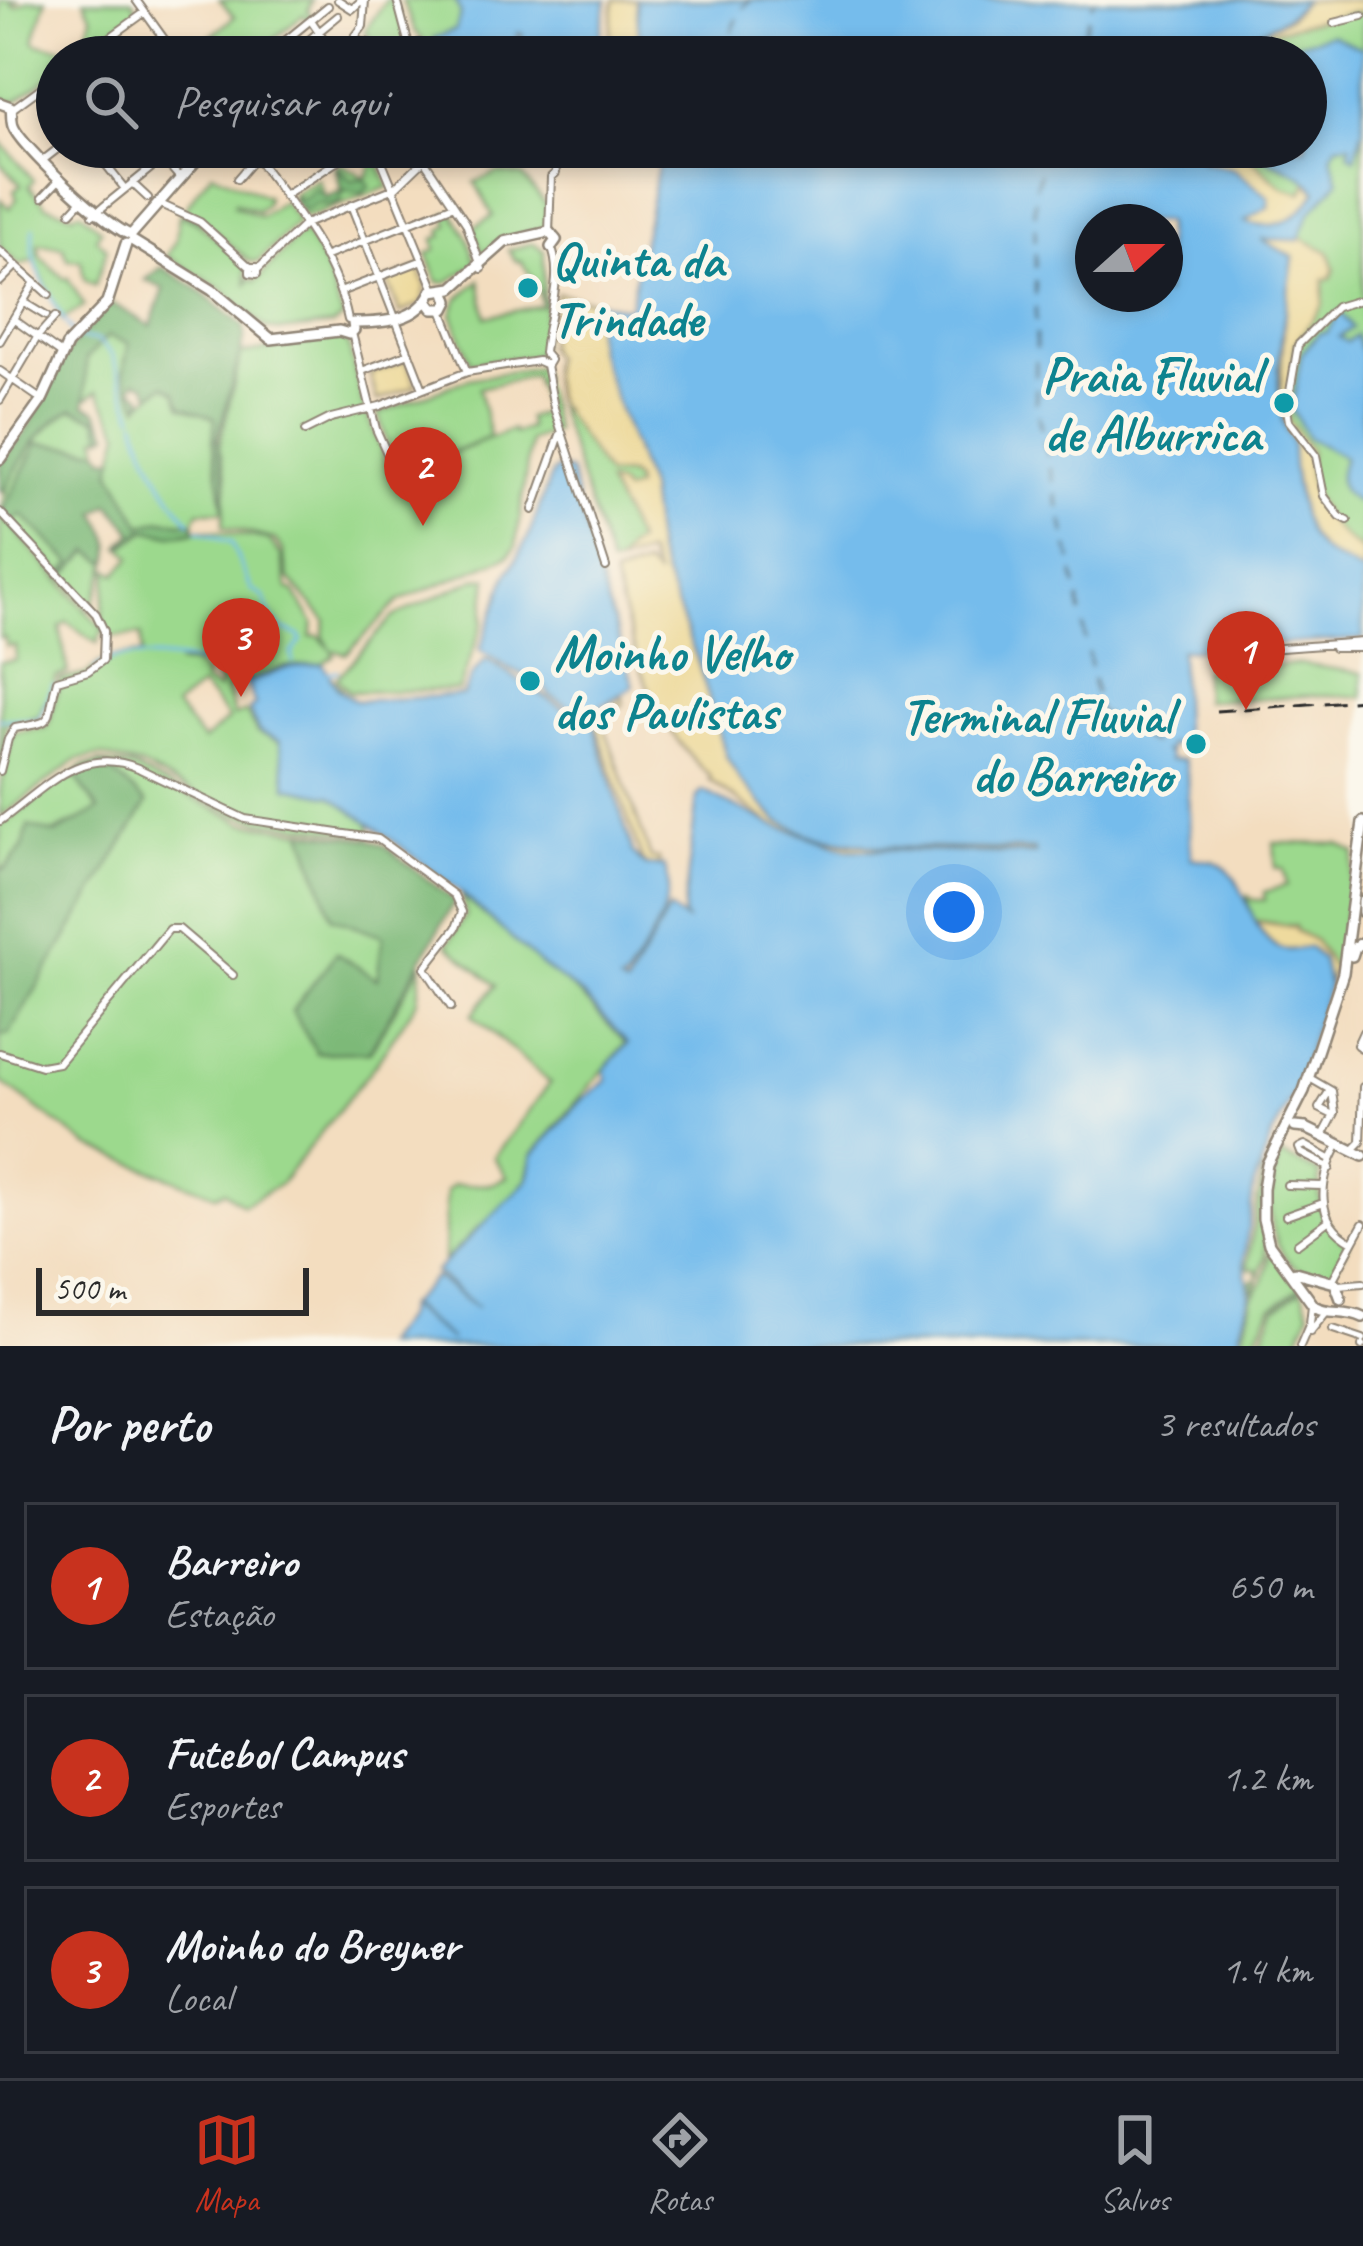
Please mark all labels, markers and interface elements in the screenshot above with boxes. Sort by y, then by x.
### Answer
search box [36,36,1327,168]
icon: search [78,69,144,135]
text: Pesquisar aqui [174,74,388,131]
north arrow [1075,204,1183,312]
place label: Quinta da Trindade [552,228,727,351]
marker: Quinta da Trindade [515,275,541,301]
place label: Praia Fluvial de Alburrica [1042,343,1270,466]
marker: Praia Fluvial de Alburrica [1271,390,1297,416]
pin: 2 [384,427,462,526]
pin: 3 [202,598,280,697]
pin: 1 [1207,611,1285,710]
place label: Moinho Velho dos Paulistas [554,621,794,744]
marker: Moinho Velho dos Paulistas [517,668,543,694]
place label: Terminal Fluvial do Barreiro [901,684,1182,807]
marker: Terminal Fluvial do Barreiro [1183,731,1209,757]
your location [924,882,984,942]
scale bar [36,1262,309,1315]
text: 500 m [54,1268,125,1310]
text: Por perto [48,1392,210,1456]
text: 3 resultados [1156,1400,1315,1449]
text: Barreiro [165,1533,297,1590]
text: 1 [81,1562,99,1611]
text: 650 m [1228,1562,1312,1611]
text: Estação [165,1590,274,1639]
text: Futebol Campus [165,1725,404,1782]
text: 2 [81,1754,99,1803]
text: 1.2 km [1222,1754,1312,1803]
text: Esportes [165,1782,280,1831]
text: Moinho do Breyner [165,1917,459,1974]
text: 3 [81,1946,99,1995]
text: 1.4 km [1222,1946,1312,1995]
text: Local [165,1974,231,2023]
tab: Mapa [194,2107,260,2221]
tab: Rotas [647,2107,713,2221]
tab: Salvos [1100,2107,1169,2221]

